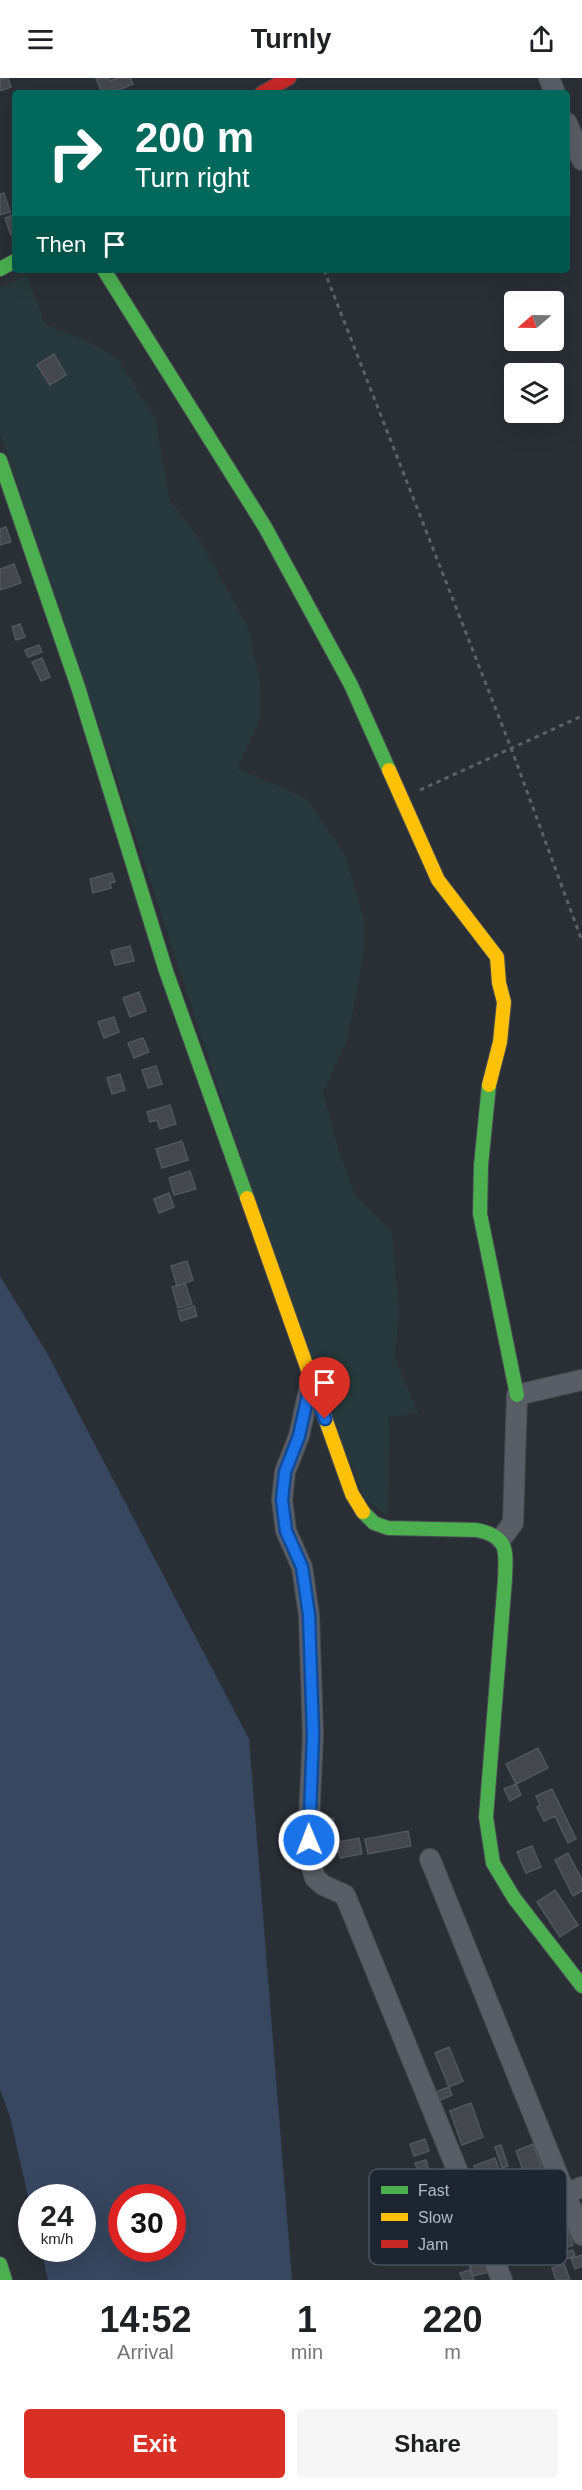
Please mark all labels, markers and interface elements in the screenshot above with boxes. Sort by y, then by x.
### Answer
icon: menu [24,23,57,56]
icon: share [525,23,558,56]
text: Turnly [251,24,331,54]
icon: right [36,114,114,192]
text: 200 m [135,114,254,161]
text: Turn right [135,163,250,193]
icon: arrive [98,228,131,261]
text: Then [36,232,86,257]
north arrow [504,291,564,351]
map controls [504,291,564,423]
button: layers [504,363,564,423]
pin [299,1357,350,1419]
icon: arrive [308,1366,341,1399]
position arrow [277,1808,341,1872]
legend [369,2169,567,2265]
text: Fast [418,2182,450,2199]
speed limit sign: 30 [108,2184,186,2262]
text: 24 [40,2199,74,2232]
text: Slow [418,2209,453,2226]
text: km/h [41,2230,73,2247]
text: Jam [418,2236,448,2253]
text: 14:52 [99,2299,191,2340]
text: 1 [297,2299,317,2340]
text: 220 [422,2299,483,2340]
text: Arrival [117,2341,174,2363]
text: min [291,2341,323,2363]
text: m [444,2341,461,2363]
button: Exit [24,2409,285,2478]
button: Share [297,2409,558,2478]

